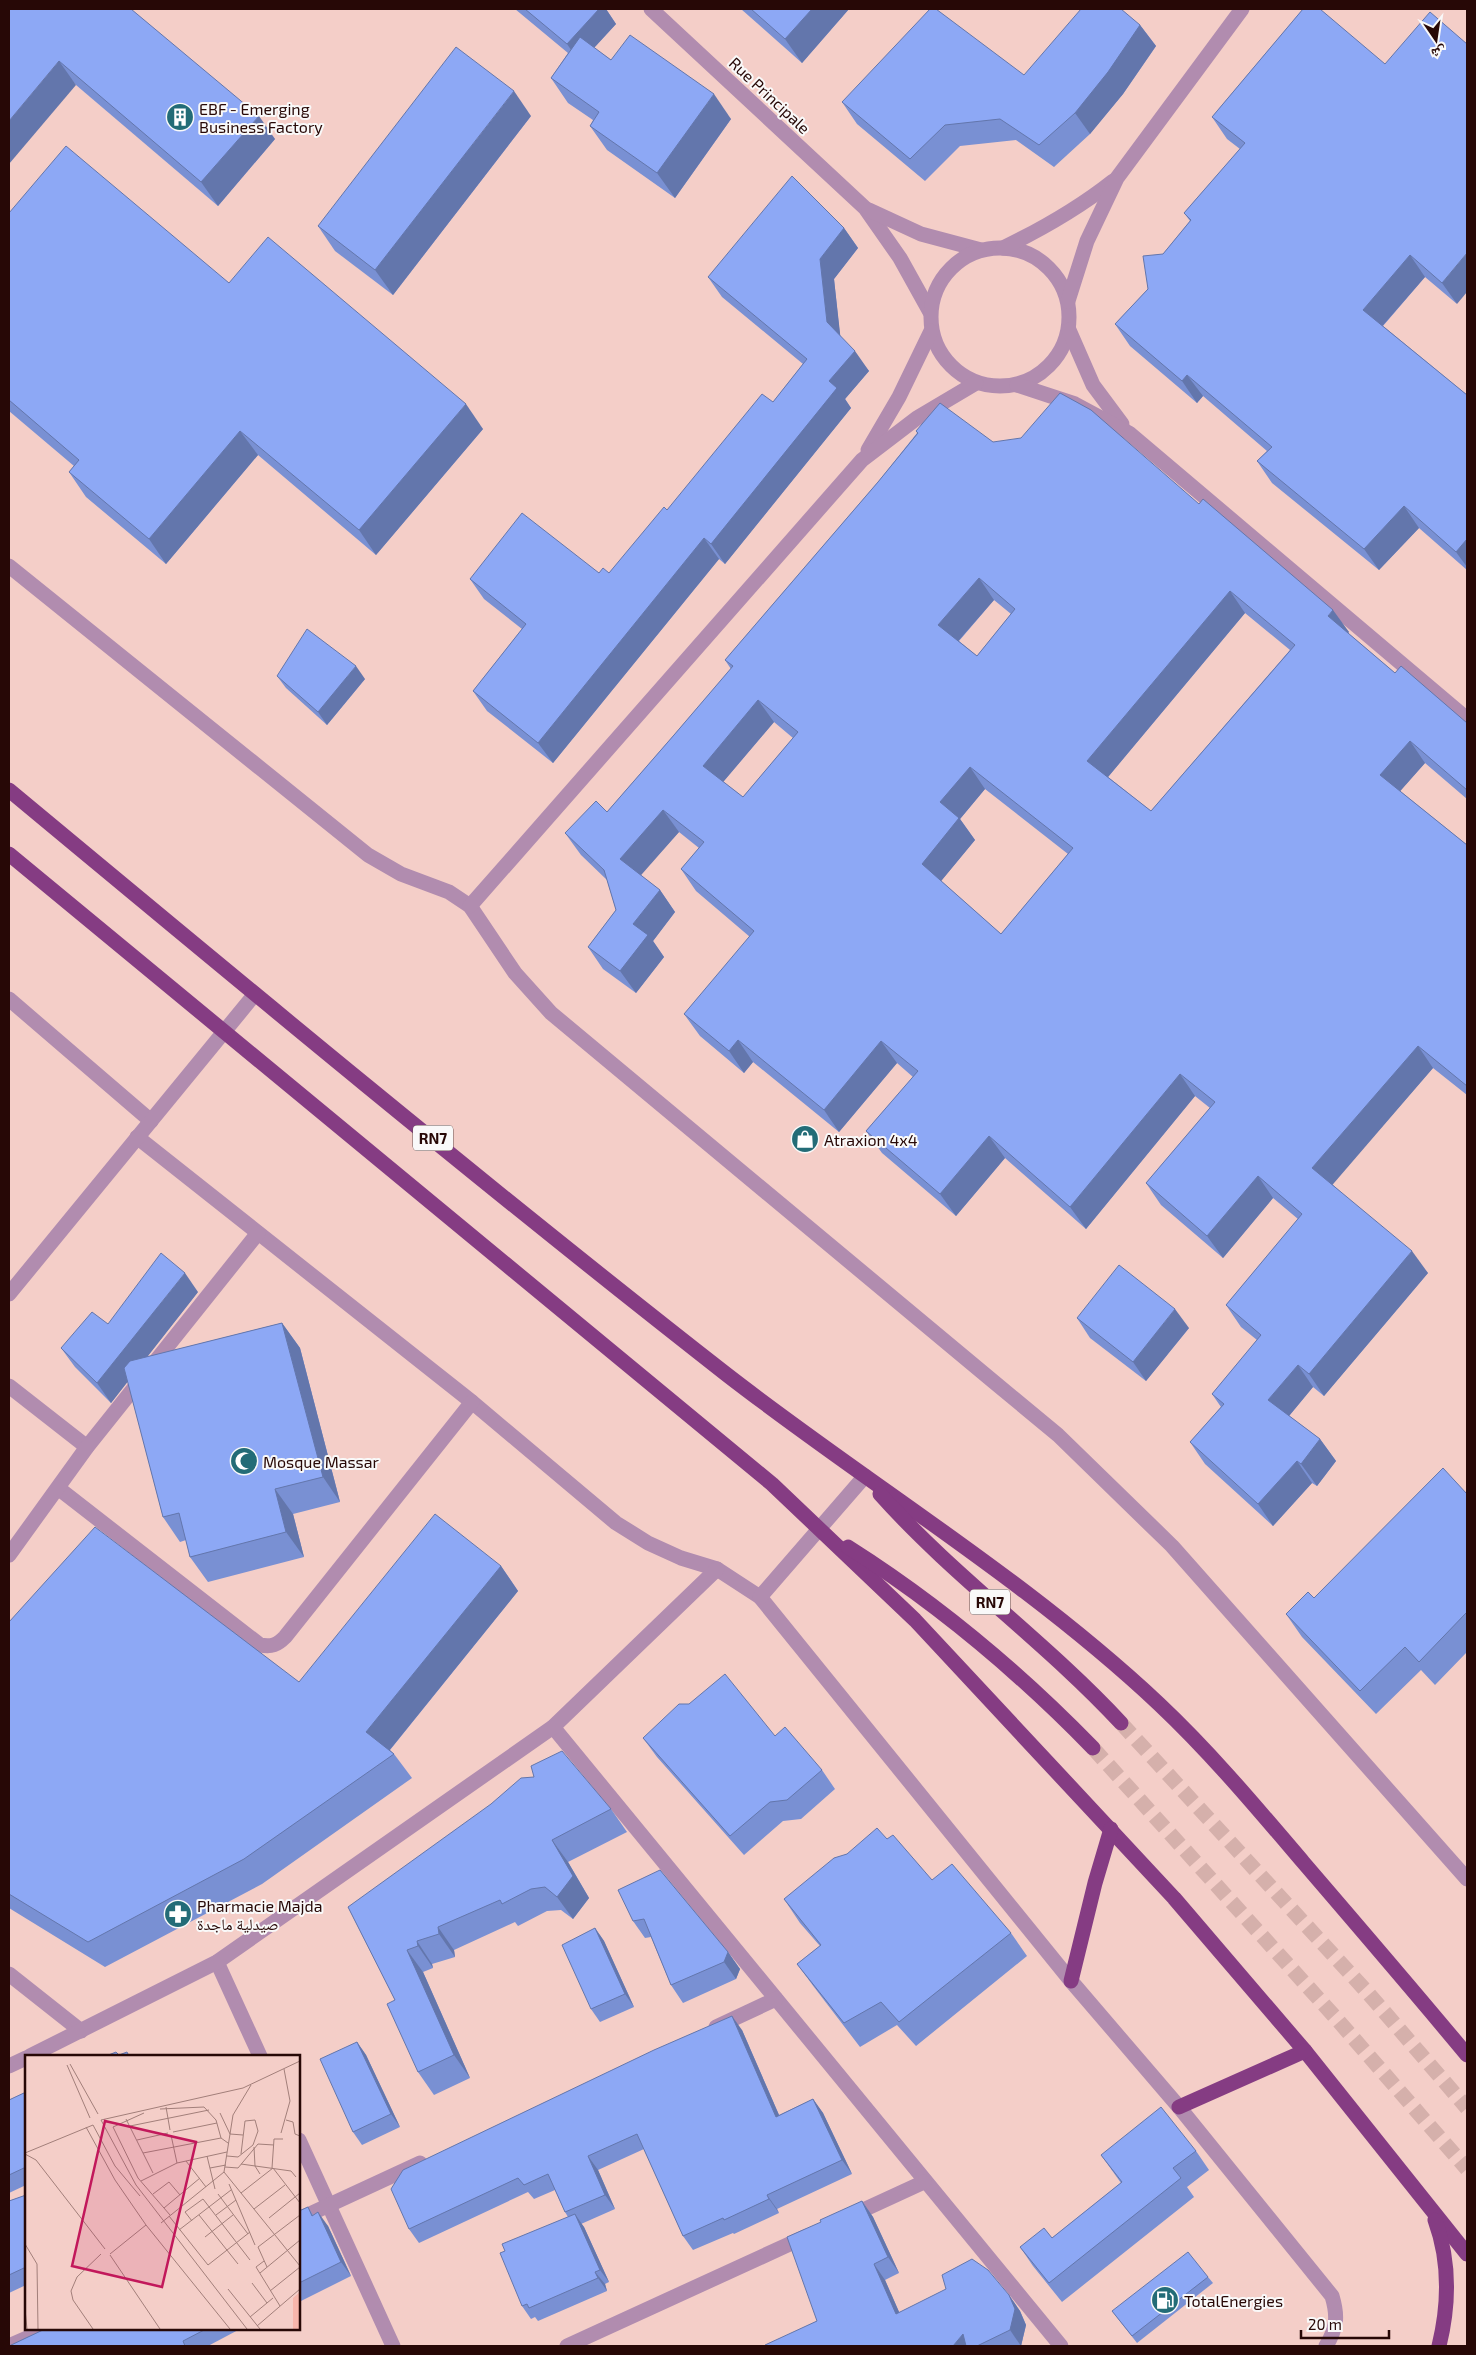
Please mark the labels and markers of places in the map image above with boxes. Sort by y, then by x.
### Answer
place label: EBF - Emerging Business Factory [199,99,323,136]
building icon: EBF - Emerging Business Factory [165,102,195,132]
shop icon: Atraxion 4x4 [790,1124,820,1154]
place label: Atraxion 4x4 [824,1130,918,1149]
mosque icon: Mosque Massar [229,1446,259,1476]
place label: Mosque Massar [263,1452,380,1471]
place label: Pharmacie Majda صيدلية ماجدة [197,1896,322,1933]
pharmacy icon: Pharmacie Majda صيدلية ماجدة [163,1899,193,1929]
fuel station icon: TotalEnergies [1150,2285,1180,2315]
place label: TotalEnergies [1184,2291,1283,2310]

